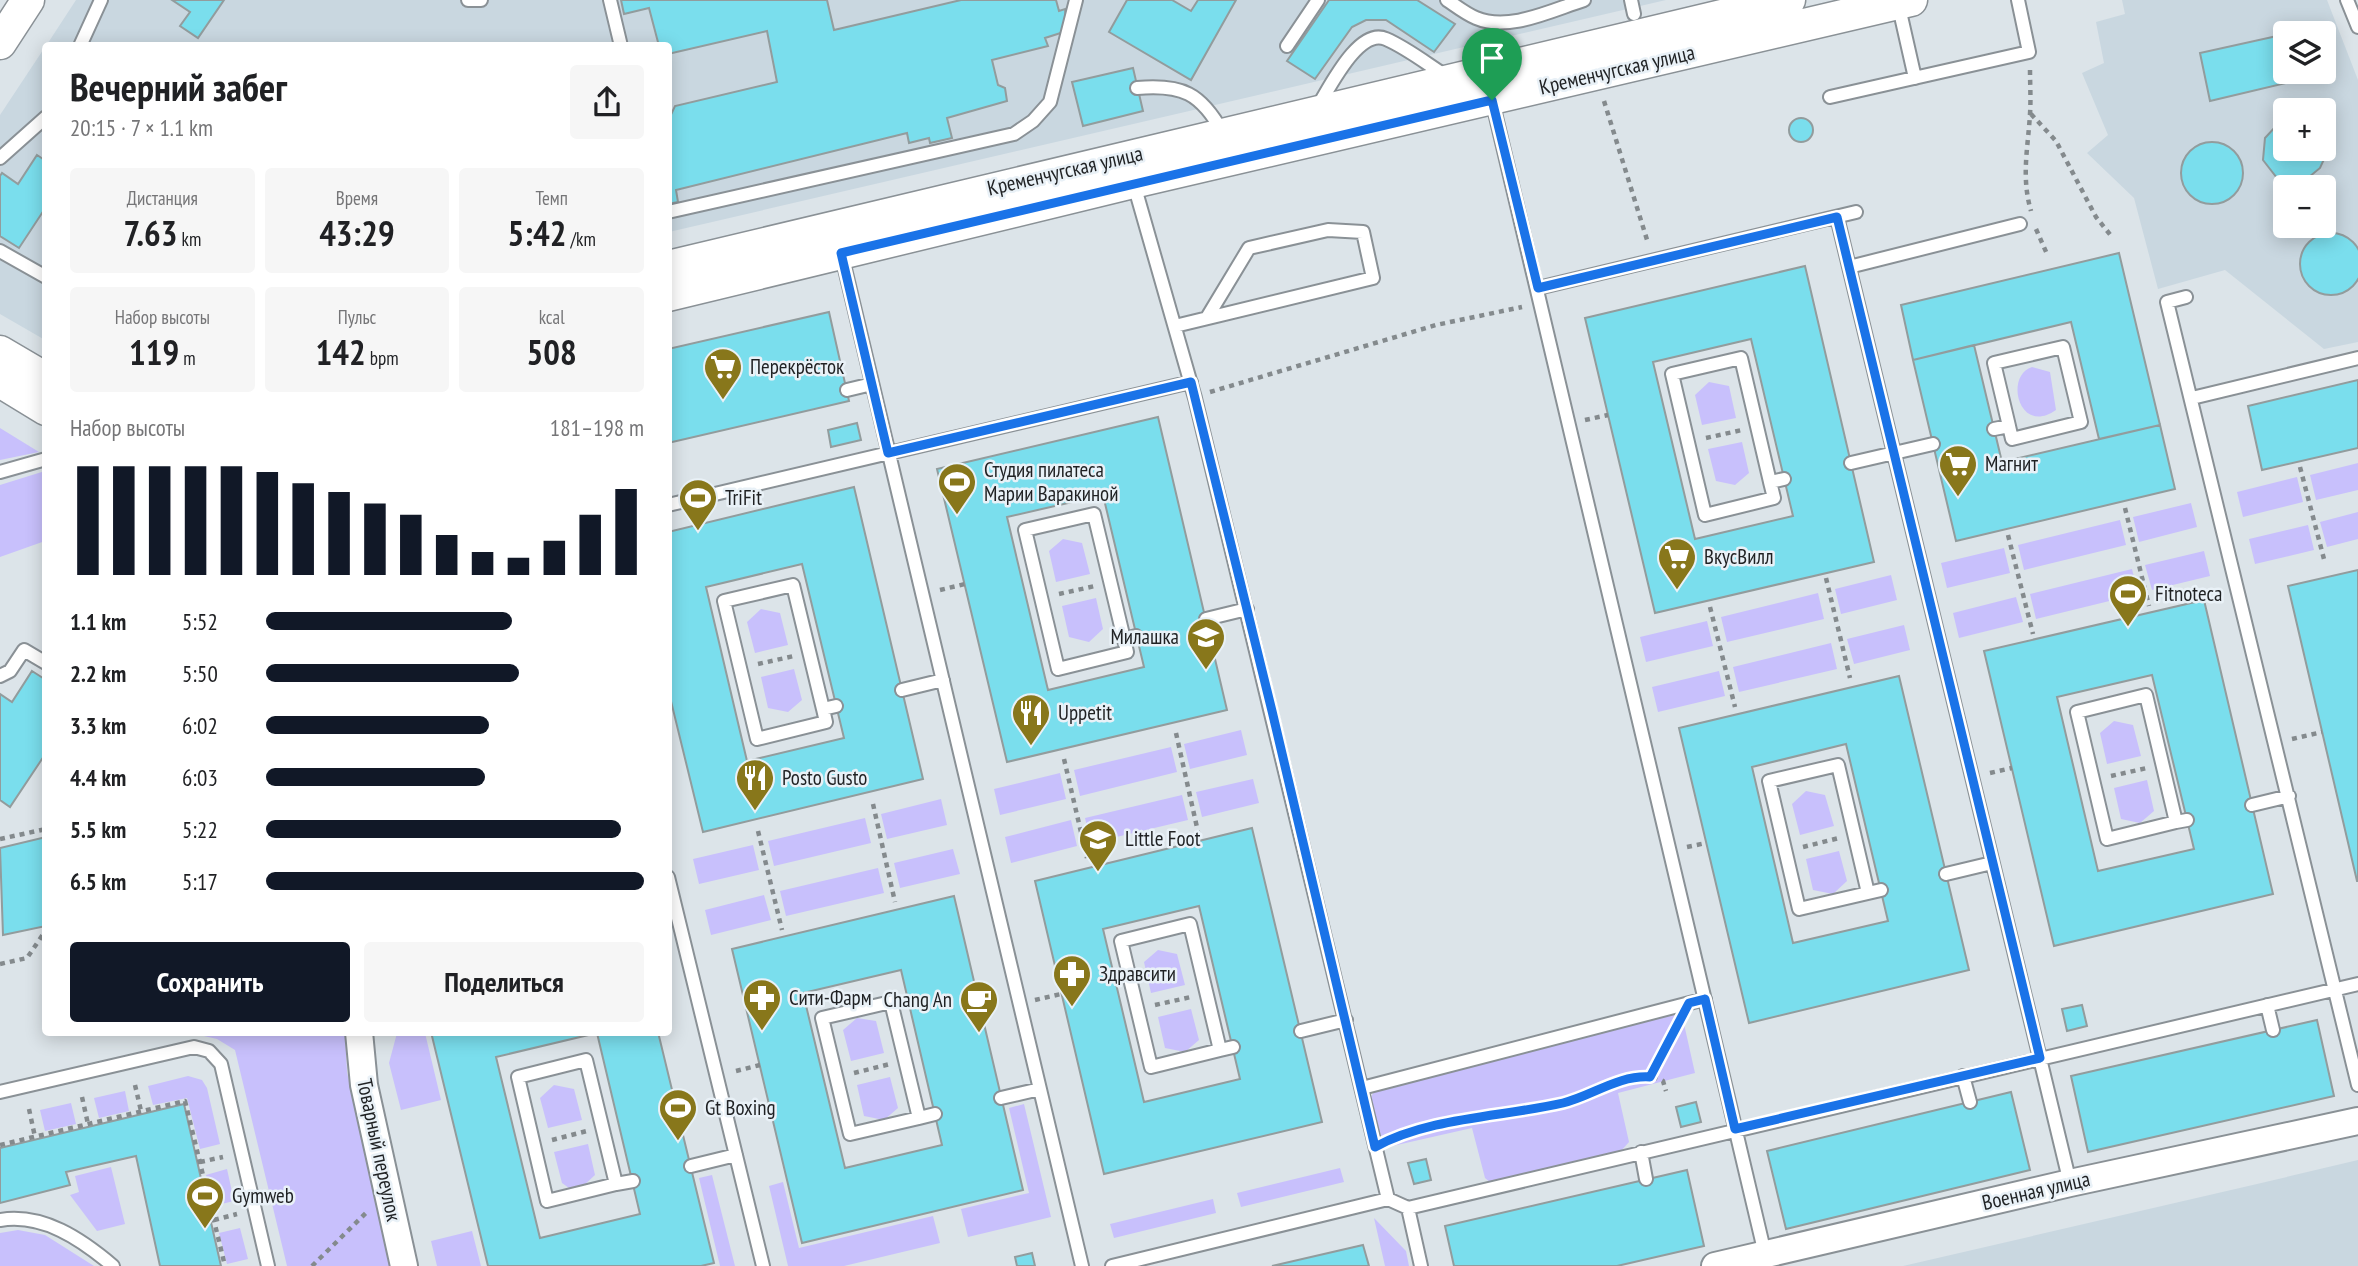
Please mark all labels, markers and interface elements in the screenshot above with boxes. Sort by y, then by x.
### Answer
map controls [2273,21,2336,238]
button: layers [2273,21,2336,84]
pin [1462,28,1522,100]
icon: arrive [1473,39,1511,77]
street label: Кременчугская улица [1537,39,1697,101]
text: Вечерний забег [70,62,287,111]
button: share [570,65,644,139]
button: + [2273,98,2336,161]
text: 20:15 · 7 × 1.1 km [70,113,213,142]
street label: Кременчугская улица [985,140,1145,202]
button: − [2273,175,2336,238]
text: Дистанция [127,186,198,210]
text: Время [336,186,378,210]
text: Темп [535,186,568,210]
text: 7.63 [123,210,178,256]
text: 43:29 [319,210,395,256]
text: 5:42 [507,210,566,256]
text: km [178,227,201,251]
text: /km [566,227,596,251]
text: Набор высоты [115,305,210,329]
text: Пульс [338,305,376,329]
text: kcal [539,305,565,329]
text: 119 [129,329,179,375]
text: 142 [315,329,366,375]
text: 508 [527,329,577,375]
text: m [179,346,196,370]
text: bpm [366,346,399,370]
supermarket icon: Перекрёсток [702,346,744,401]
place label: Перекрёсток [750,353,844,380]
text: Набор высоты [70,413,185,442]
text: 181–198 m [550,413,644,442]
supermarket icon: Магнит [1937,443,1979,498]
place label: Магнит [1985,450,2038,477]
place label: Студия пилатеса Марии Варакиной [984,456,1118,507]
sports icon: Студия пилатеса Марии Варакиной [936,461,978,516]
sports icon: TriFit [677,477,719,532]
place label: TriFit [725,484,762,511]
supermarket icon: ВкусВилл [1656,536,1698,591]
place label: ВкусВилл [1704,543,1774,570]
sports icon: Fitnoteca [2107,573,2149,628]
place label: Fitnoteca [2155,580,2222,607]
text: 1.1 km [70,607,126,636]
text: 5:52 [182,607,218,636]
school or university icon: Милашка [1185,616,1227,671]
place label: Милашка [1110,623,1179,650]
text: 2.2 km [70,659,126,688]
text: 5:50 [182,659,218,688]
restaurant icon: Uppetit [1010,692,1052,747]
place label: Uppetit [1058,699,1112,726]
text: 3.3 km [70,711,126,740]
text: 6:02 [182,711,218,740]
restaurant icon: Posto Gusto [734,757,776,812]
text: 4.4 km [70,763,126,792]
text: 6:03 [182,763,218,792]
place label: Posto Gusto [782,764,867,791]
text: 5.5 km [70,815,126,844]
text: 5:22 [182,815,218,844]
school or university icon: Little Foot [1077,818,1119,873]
place label: Little Foot [1125,825,1201,852]
text: 6.5 km [70,867,126,896]
text: 5:17 [182,867,218,896]
button: Сохранить [70,942,350,1022]
button: Поделиться [364,942,644,1022]
pharmacy icon: Здравсити [1051,953,1093,1008]
place label: Здравсити [1099,960,1176,987]
pharmacy icon: Сити-Фарм [741,977,783,1032]
cafe icon: Chang An [958,979,1000,1034]
place label: Сити-Фарм [789,984,872,1011]
place label: Chang An [883,986,952,1013]
street label: Товарный переулок [351,1076,408,1224]
sports icon: Gt Boxing [657,1087,699,1142]
place label: Gt Boxing [705,1094,776,1121]
street label: Военная улица [1979,1165,2092,1216]
sports icon: Gymweb [184,1175,226,1230]
place label: Gymweb [232,1182,294,1209]

